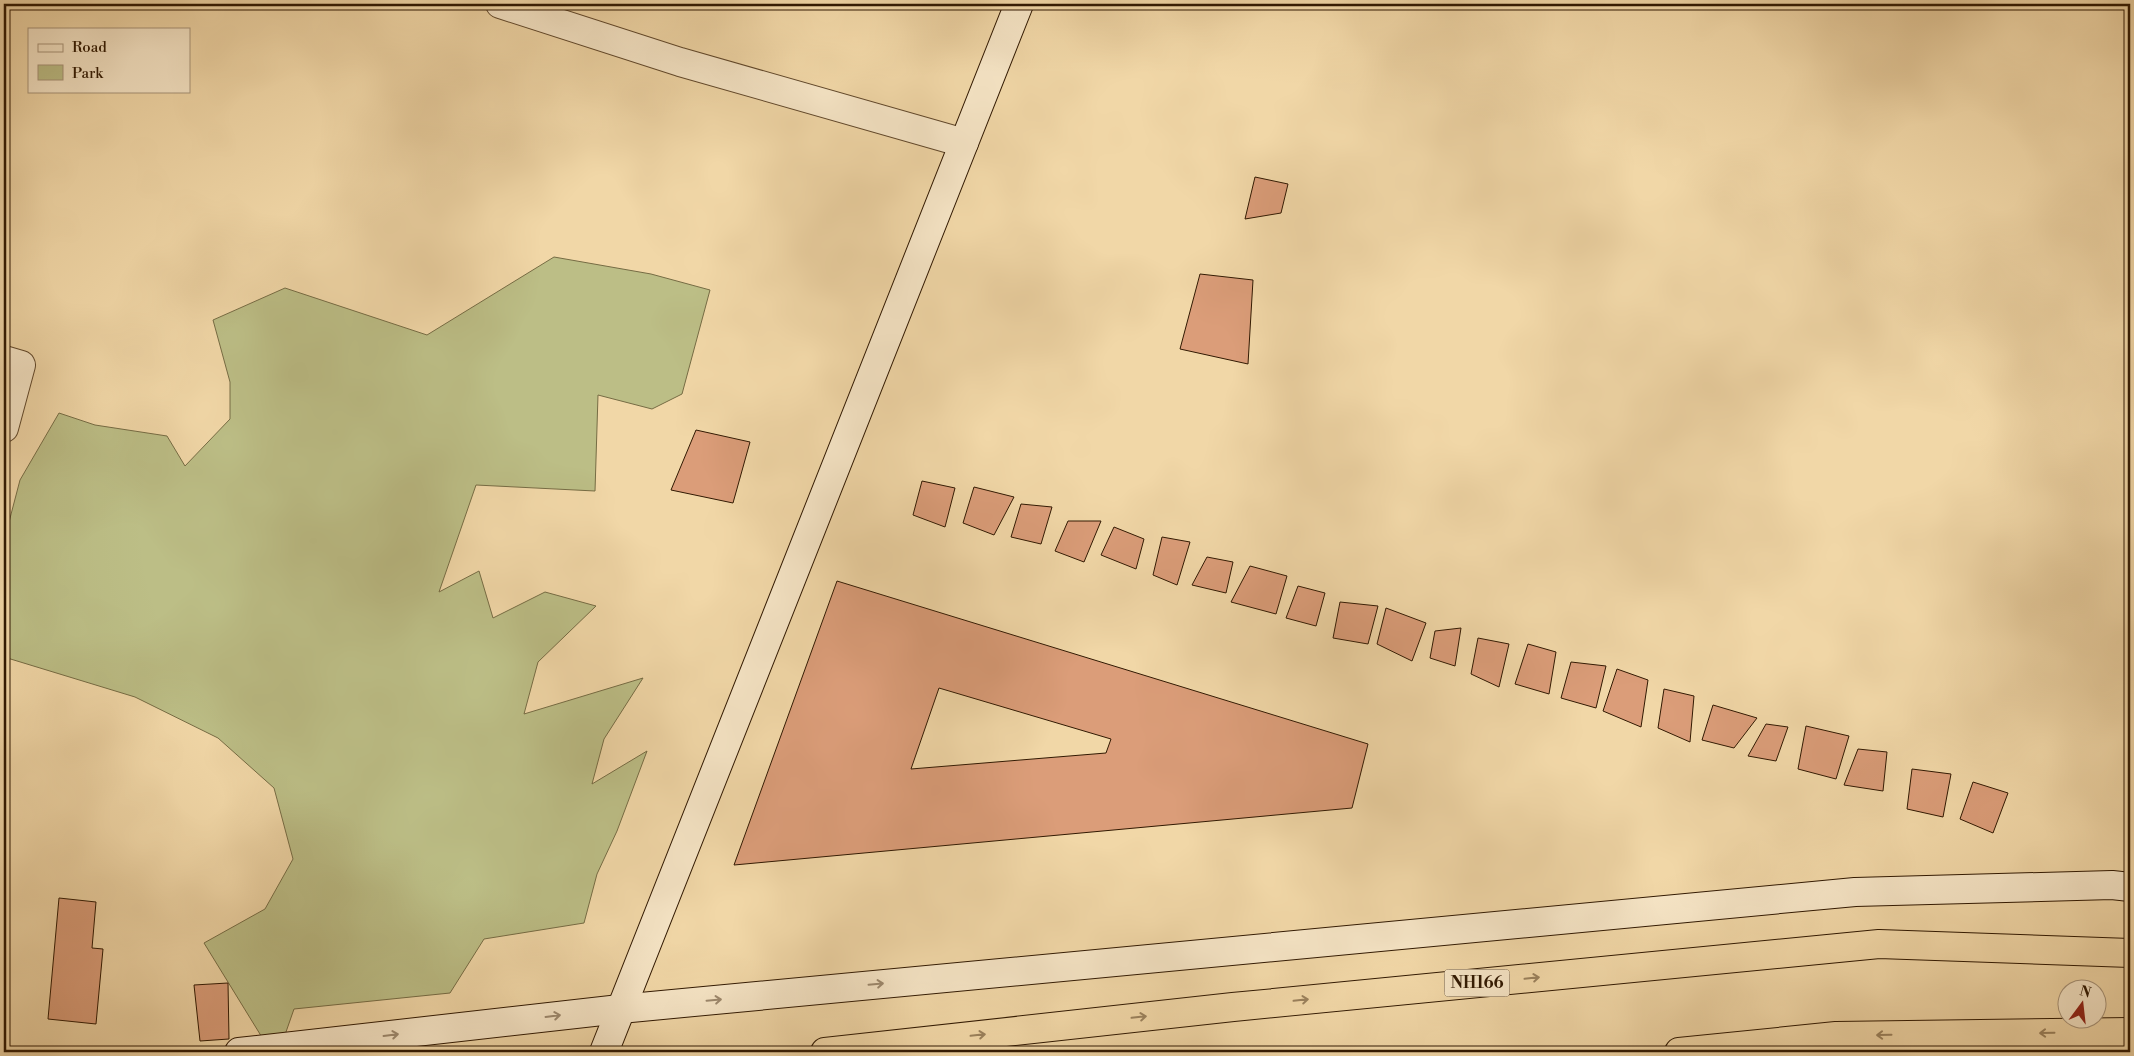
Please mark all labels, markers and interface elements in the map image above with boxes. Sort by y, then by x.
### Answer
legend [28,28,190,92]
text: Road [72,38,107,57]
text: Park [72,64,104,83]
road number: NH166 [1444,970,1510,996]
one-way arrow [1524,973,1540,982]
north arrow [2056,978,2106,1028]
one-way arrow [868,980,884,989]
text: N [2077,982,2093,1003]
one-way arrow [706,995,722,1005]
one-way arrow [1293,995,1309,1005]
one-way arrow [544,1011,560,1021]
one-way arrow [1131,1012,1147,1022]
one-way arrow [2039,1028,2055,1038]
one-way arrow [383,1030,399,1040]
one-way arrow [970,1030,986,1040]
one-way arrow [1876,1030,1892,1040]

